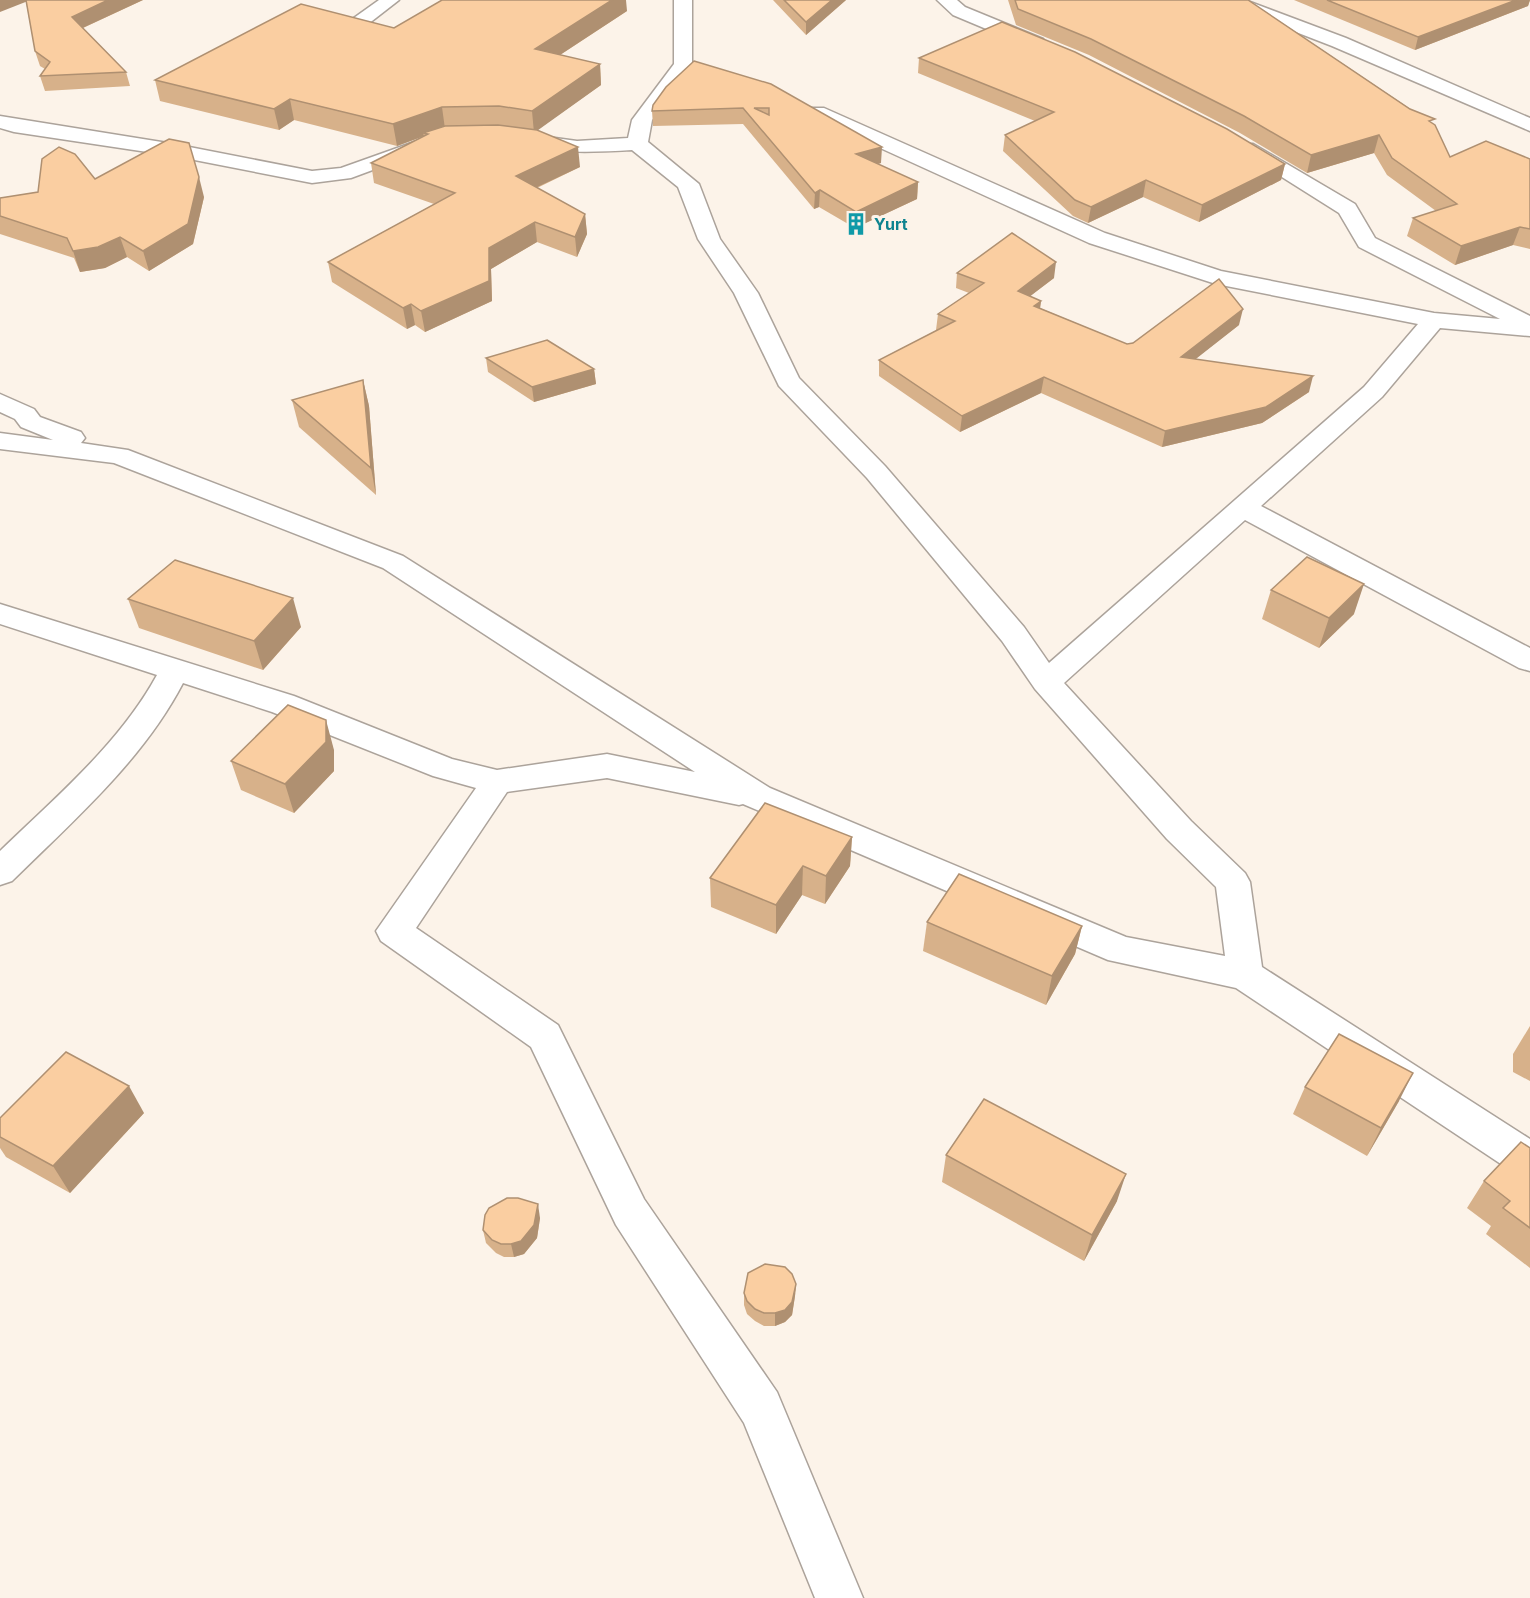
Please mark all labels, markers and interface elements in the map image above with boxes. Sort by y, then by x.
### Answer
building icon: Yurt [843,211,869,237]
place label: Yurt [874,214,908,234]

